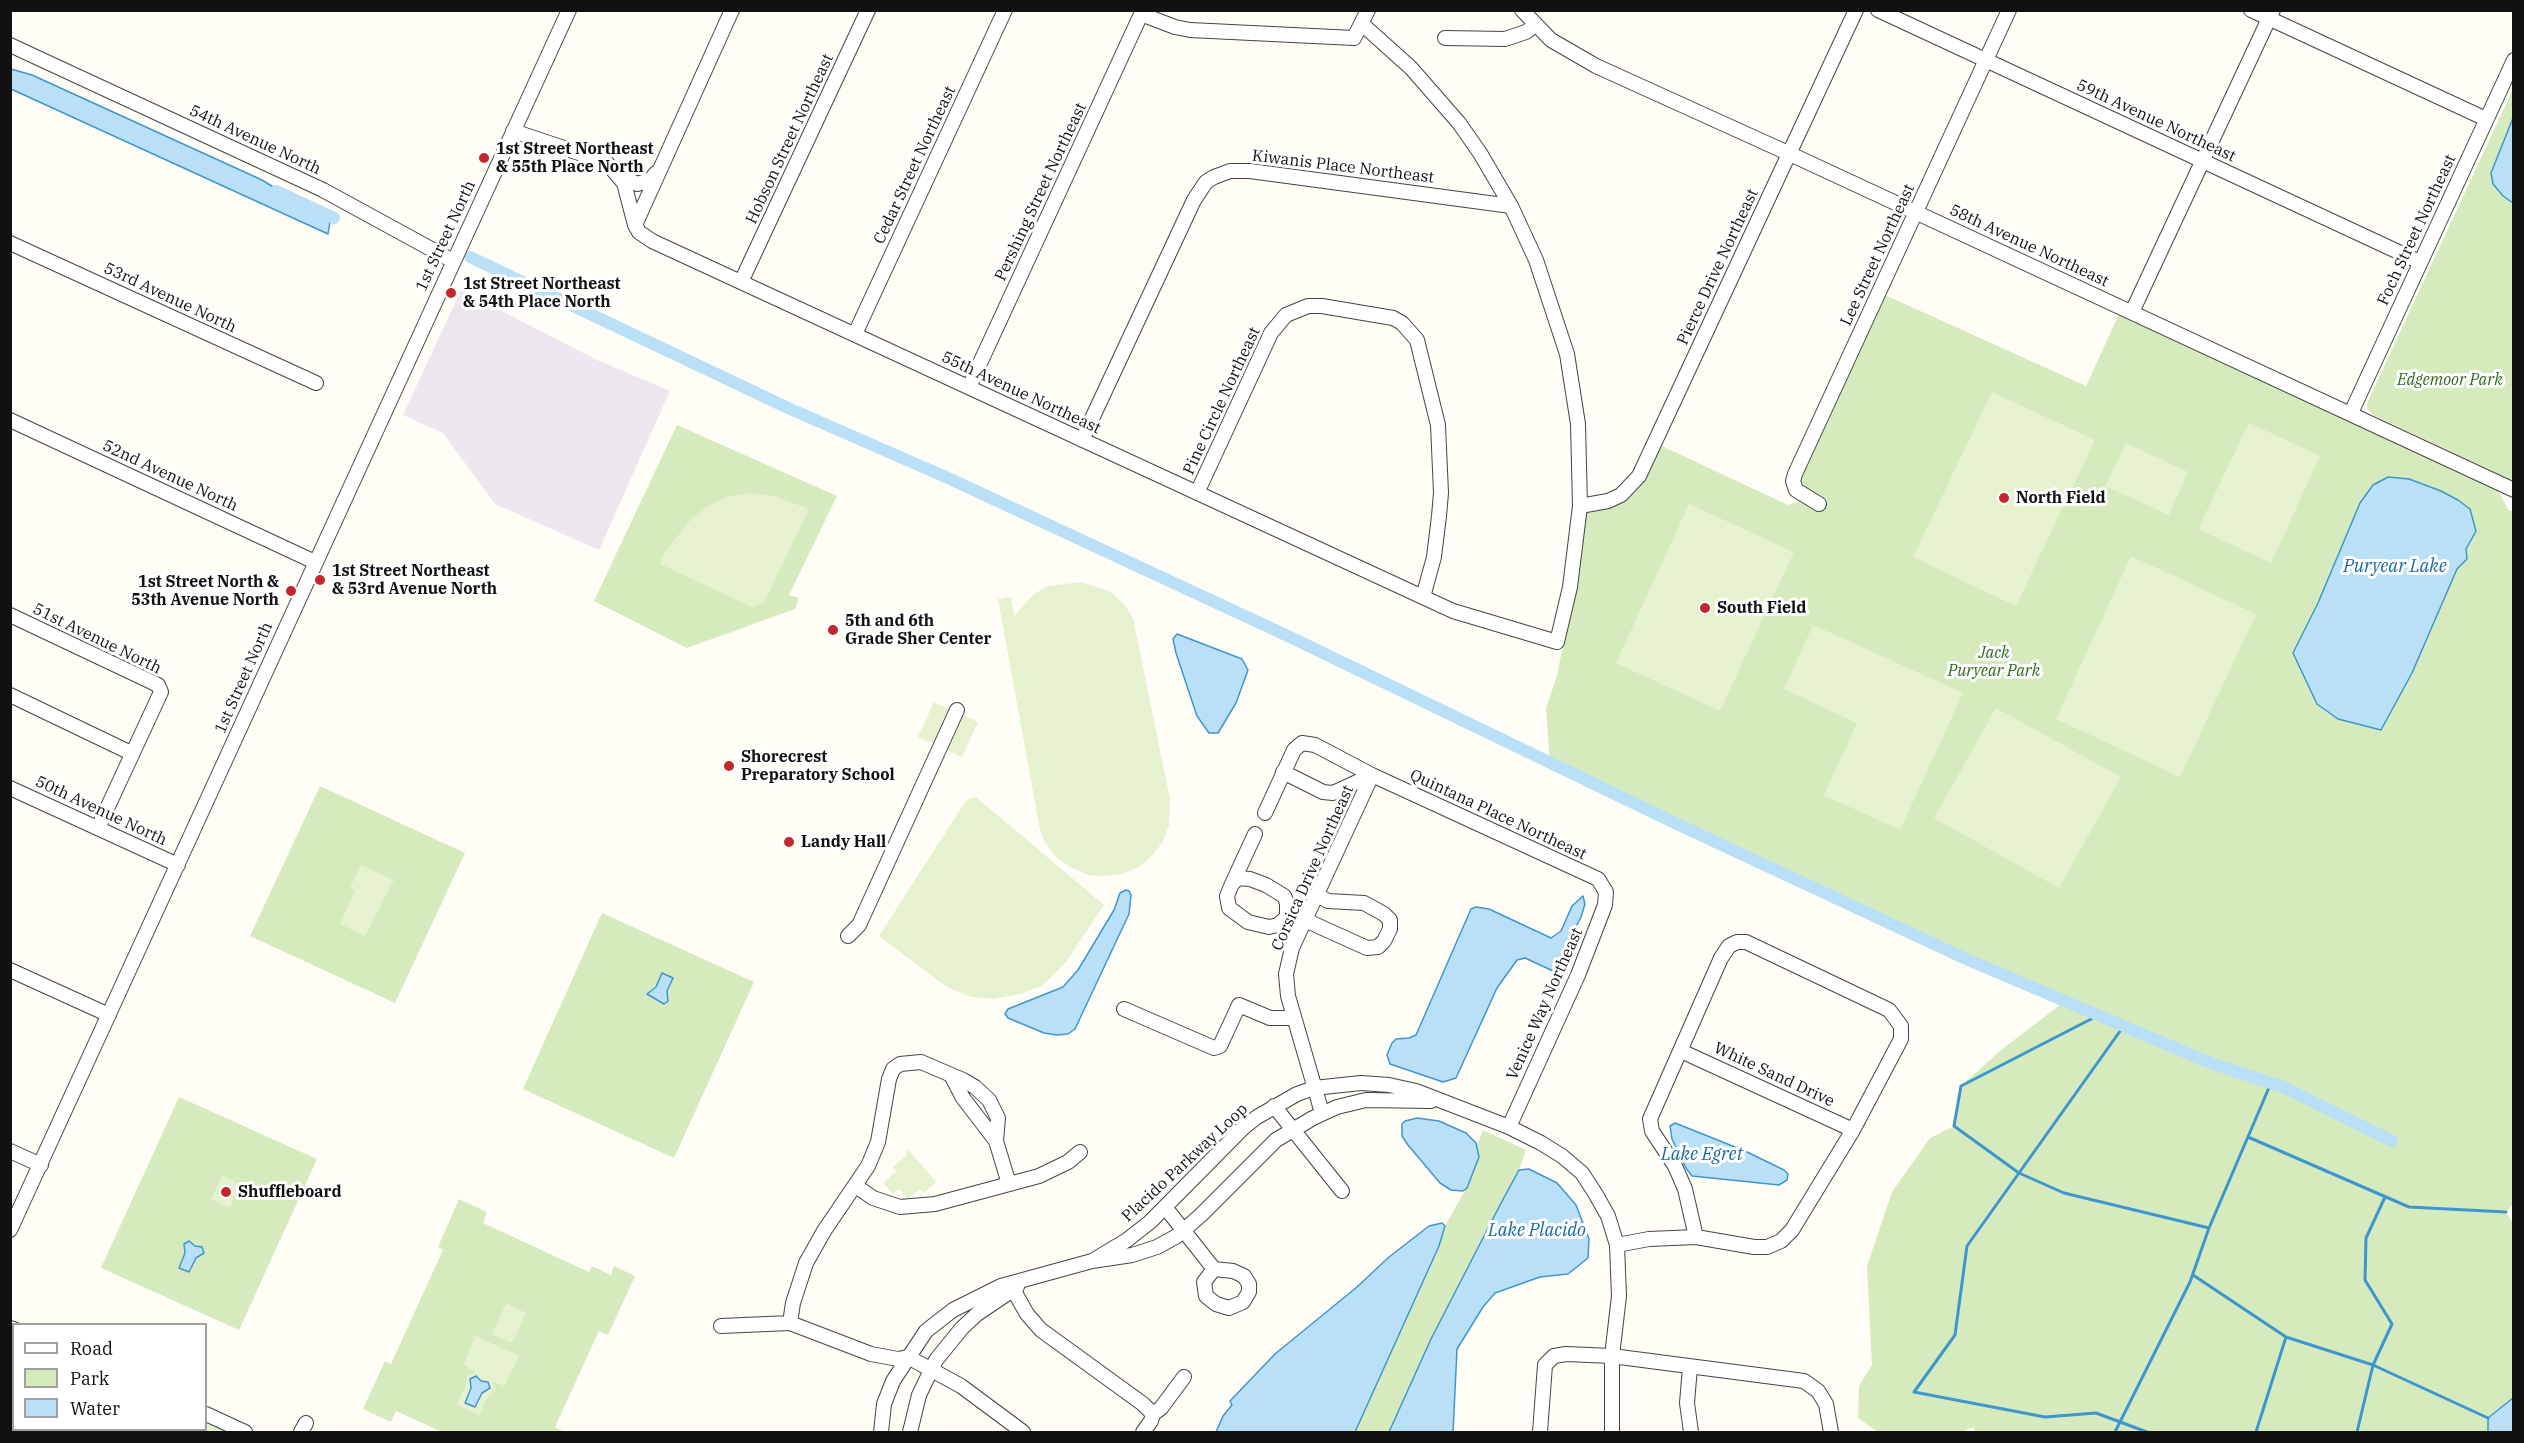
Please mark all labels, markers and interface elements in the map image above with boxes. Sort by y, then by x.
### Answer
street label: Hobson Street Northeast [742,51,838,227]
street label: 59th Avenue Northeast [2073,76,2239,166]
street label: Cedar Street Northeast [870,83,960,247]
street label: Pershing Street Northeast [991,100,1091,284]
street label: 54th Avenue North [186,101,324,179]
place label: 1st Street Northeast & 55th Place North [496,139,654,177]
street label: Kiwanis Place Northeast [1251,146,1435,188]
marker: 1st Street Northeast & 55th Place North [477,151,491,165]
street label: Foch Street Northeast [2374,152,2460,308]
street label: 1st Street North [412,178,480,294]
street label: Lee Street Northeast [1837,181,1919,329]
street label: Pierce Drive Northeast [1673,186,1763,348]
street label: 58th Avenue Northeast [1946,201,2112,291]
street label: 53rd Avenue North [101,259,239,337]
place label: 1st Street Northeast & 54th Place North [463,274,621,312]
marker: 1st Street Northeast & 54th Place North [444,286,458,300]
street label: Pine Circle Northeast [1179,324,1265,478]
street label: 55th Avenue Northeast [938,348,1104,438]
park label: Edgemoor Park [2397,370,2503,390]
street label: 52nd Avenue North [99,436,241,516]
place label: North Field [2016,488,2106,508]
marker: North Field [1997,491,2011,505]
water label: Puryear Lake [2343,556,2447,578]
place label: 1st Street Northeast & 53rd Avenue North [332,561,497,599]
place label: 1st Street North & 53th Avenue North [131,572,279,610]
marker: 1st Street Northeast & 53rd Avenue North [313,573,327,587]
marker: 1st Street North & 53th Avenue North [284,584,298,598]
place label: South Field [1717,598,1806,618]
street label: 51st Avenue North [30,600,164,678]
marker: South Field [1698,601,1712,615]
place label: 5th and 6th Grade Sher Center [845,611,991,649]
street label: 1st Street North [211,619,277,737]
marker: 5th and 6th Grade Sher Center [826,623,840,637]
park label: Jack Puryear Park [1948,643,2040,681]
place label: Shorecrest Preparatory School [741,747,895,785]
marker: Shorecrest Preparatory School [722,759,736,773]
street label: Quintana Place Northeast [1407,766,1589,864]
street label: 50th Avenue North [32,772,170,850]
street label: Corsica Drive Northeast [1268,782,1358,954]
place label: Landy Hall [801,832,886,852]
marker: Landy Hall [782,835,796,849]
street label: Venice Way Northeast [1503,925,1587,1083]
street label: White Sand Drive [1711,1039,1837,1111]
street label: Placido Parkway Loop [1118,1100,1252,1226]
water label: Lake Egret [1661,1144,1743,1166]
place label: Shuffleboard [238,1182,341,1202]
marker: Shuffleboard [219,1185,233,1199]
water label: Lake Placido [1488,1220,1586,1242]
legend [12,1323,207,1431]
text: Road [70,1337,113,1360]
text: Park [70,1367,109,1390]
text: Water [70,1397,120,1420]

